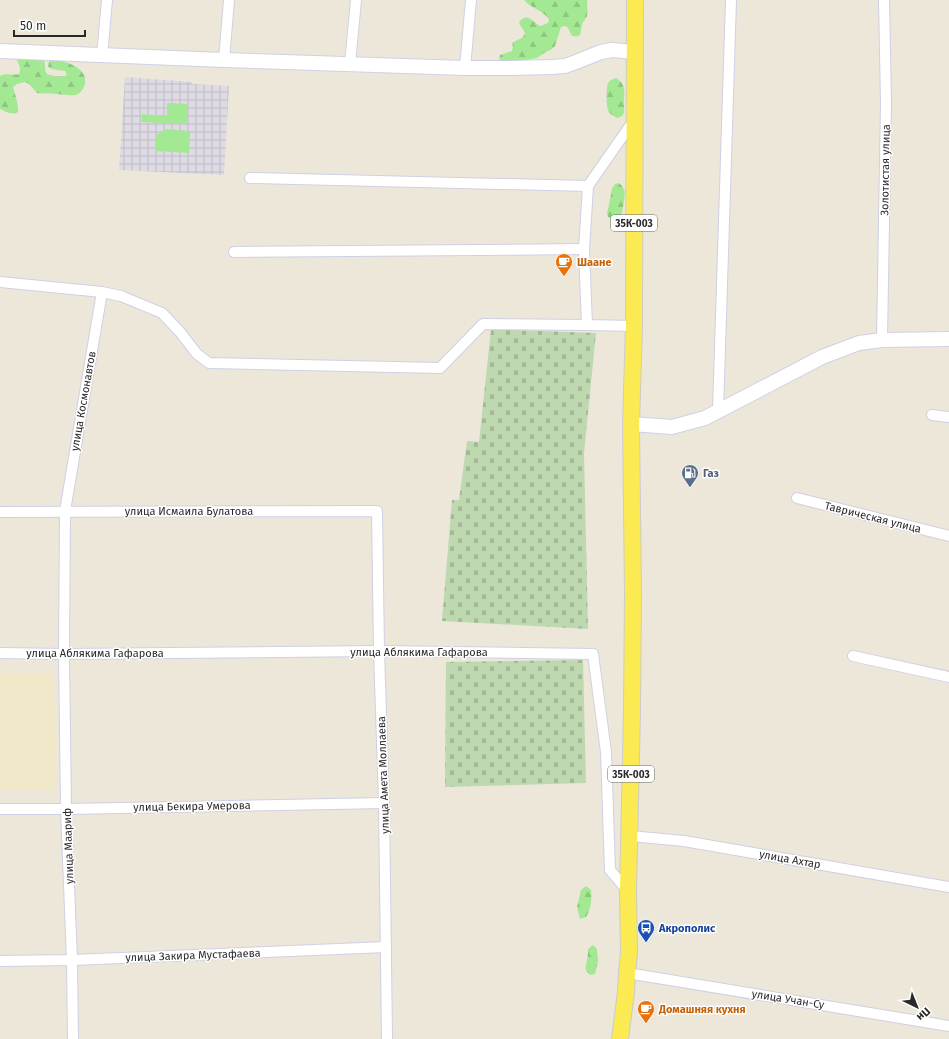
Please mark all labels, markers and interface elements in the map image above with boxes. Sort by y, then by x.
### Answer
scale bar [14,12,85,38]
text: 50 m [20,19,46,33]
street label: Золотистая улица [878,124,893,216]
road number: 35К-003 [611,215,657,231]
cafe icon: Шаане [554,252,574,277]
place label: Шаане [577,256,612,269]
street label: улица Космонавтов [68,350,99,452]
fuel station icon: Газ [680,463,700,488]
place label: Газ [703,467,720,480]
street label: Таврическая улица [823,499,922,536]
street label: улица Исмаила Булатова [125,505,253,518]
street label: улица Аблякима Гафарова [350,646,488,659]
street label: улица Аблякима Гафарова [26,647,164,660]
street label: улица Амета Моллаева [375,716,392,834]
road number: 35К-003 [608,766,654,782]
street label: улица Бекира Умерова [133,799,251,814]
street label: улица Маариф [61,808,76,884]
street label: улица Ахтар [758,848,822,871]
bus stop icon: Акрополис [636,918,656,943]
place label: Акрополис [658,922,716,935]
street label: улица Закира Мустафаева [125,947,261,964]
street label: улица Учан-Су [751,987,826,1012]
north arrow [897,987,937,1027]
cafe icon: Домашняя кухня [636,999,656,1024]
place label: Домашняя кухня [658,1003,746,1016]
text: Пн [914,1005,933,1023]

